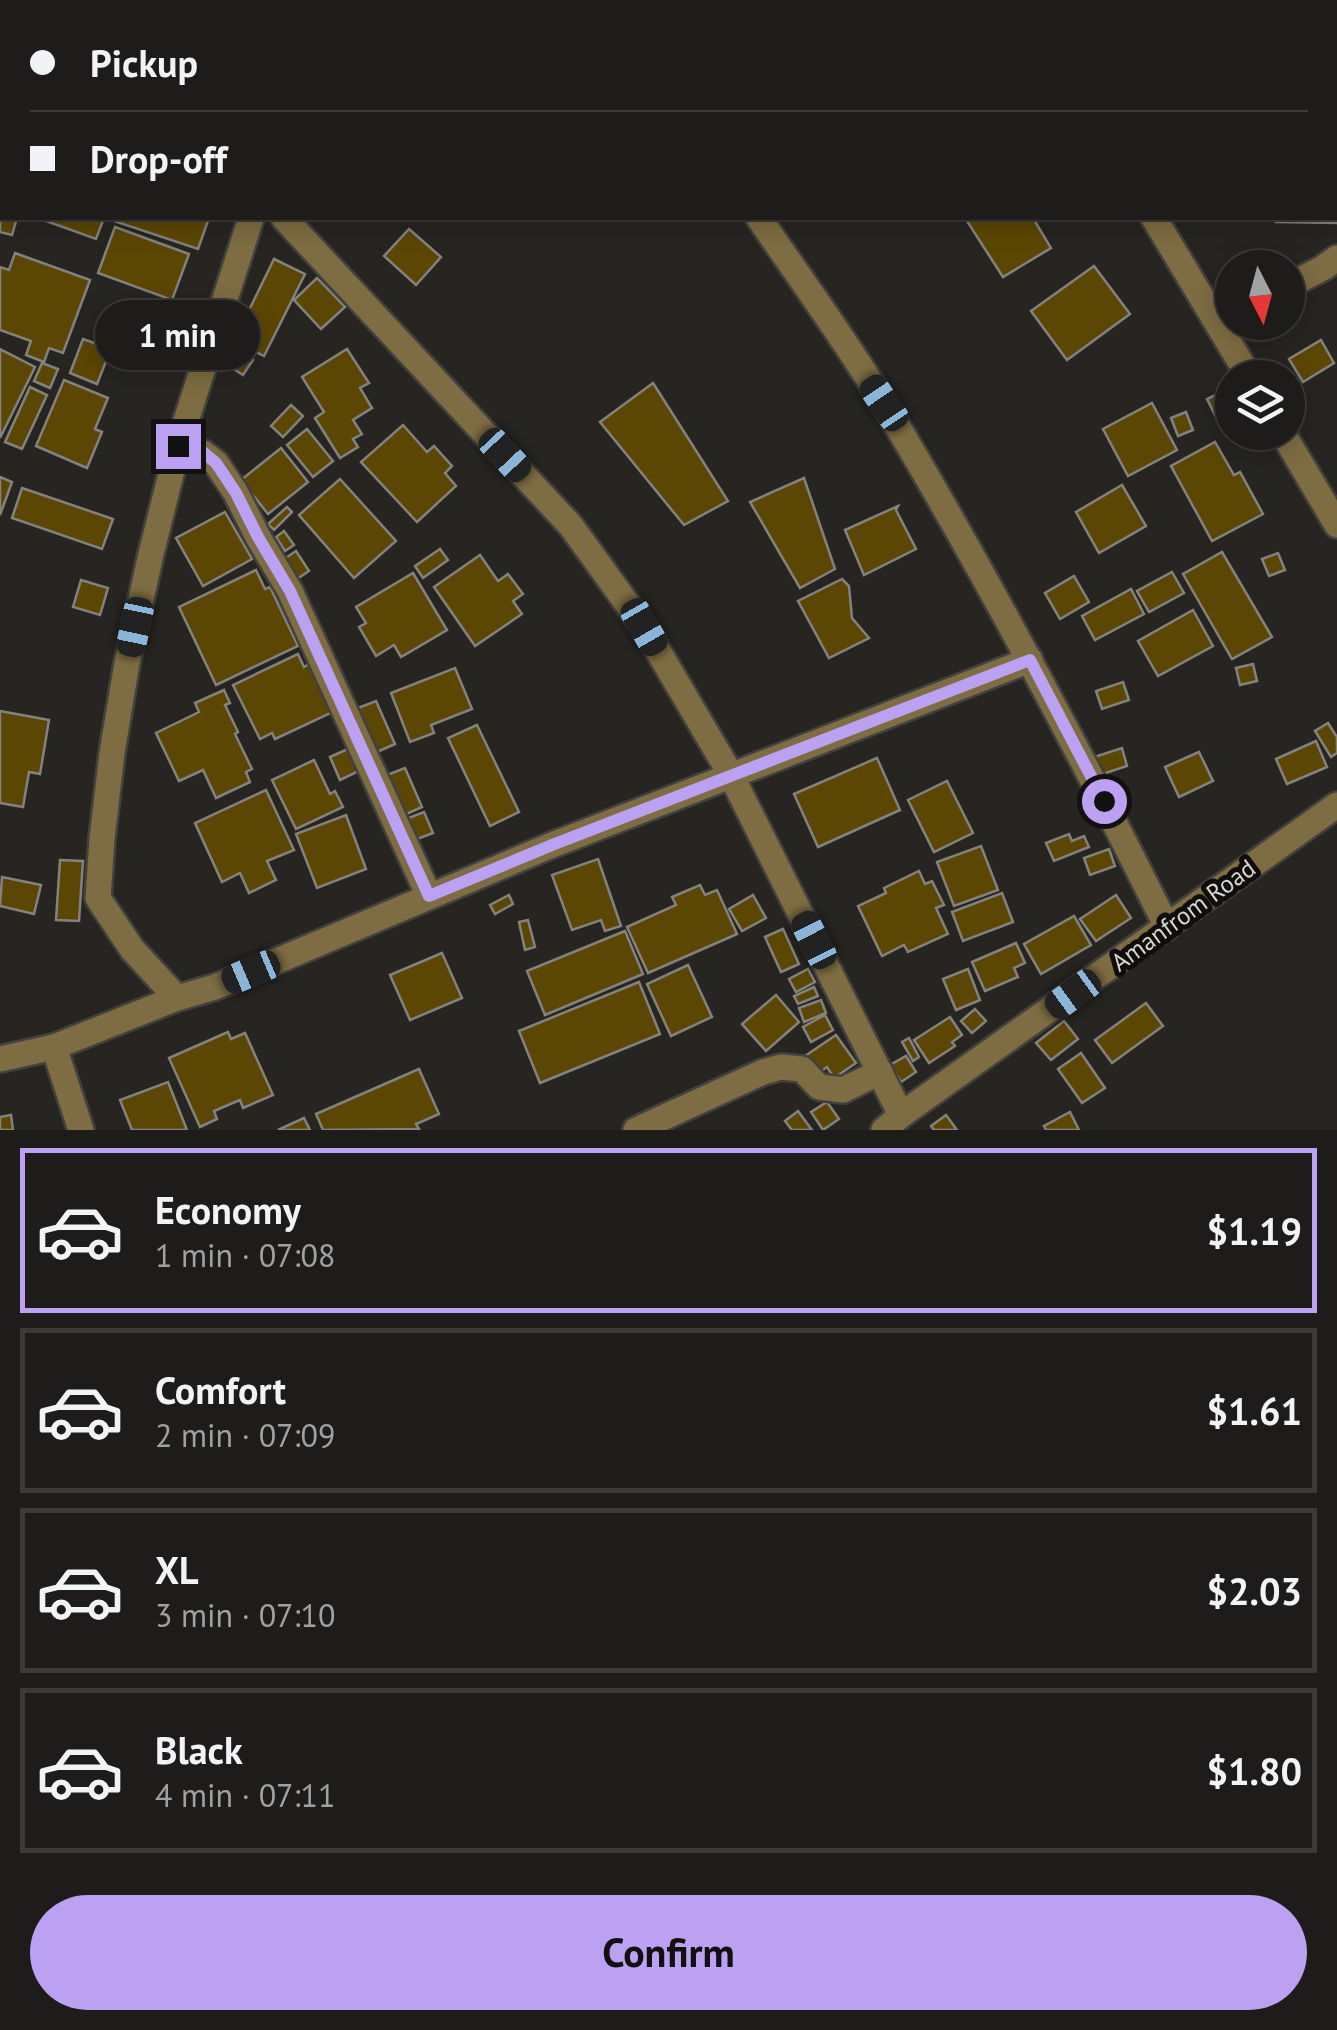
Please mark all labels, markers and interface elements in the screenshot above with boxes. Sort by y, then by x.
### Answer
text: Pickup [90,38,198,87]
text: Drop-off [90,134,227,183]
north arrow [1215,250,1305,340]
map controls [1215,250,1305,450]
callout: 1 min [96,301,260,371]
text: 1 min [138,314,217,356]
button: layers [1215,360,1305,450]
car [855,370,913,436]
car [474,423,536,487]
route end [156,424,201,469]
car [616,594,672,660]
car [114,595,156,659]
route start [1082,779,1127,824]
street label: Amanfrom Road [1105,852,1261,978]
car [787,906,841,974]
car [218,946,284,998]
car [1040,964,1106,1024]
text: Economy [155,1185,301,1234]
icon: car [35,1186,125,1276]
text: $1.19 [1206,1206,1302,1255]
text: 1 min · 07:08 [155,1234,335,1276]
text: Comfort [155,1365,286,1414]
icon: car [35,1366,125,1456]
text: $1.61 [1206,1386,1302,1435]
text: 2 min · 07:09 [155,1414,335,1456]
text: XL [155,1545,199,1594]
icon: car [35,1546,125,1636]
text: $2.03 [1206,1566,1302,1615]
text: 3 min · 07:10 [155,1594,335,1636]
text: Black [155,1725,243,1774]
icon: car [35,1726,125,1816]
text: $1.80 [1206,1746,1302,1795]
text: 4 min · 07:11 [155,1774,335,1816]
button: Confirm [30,1895,1307,2010]

